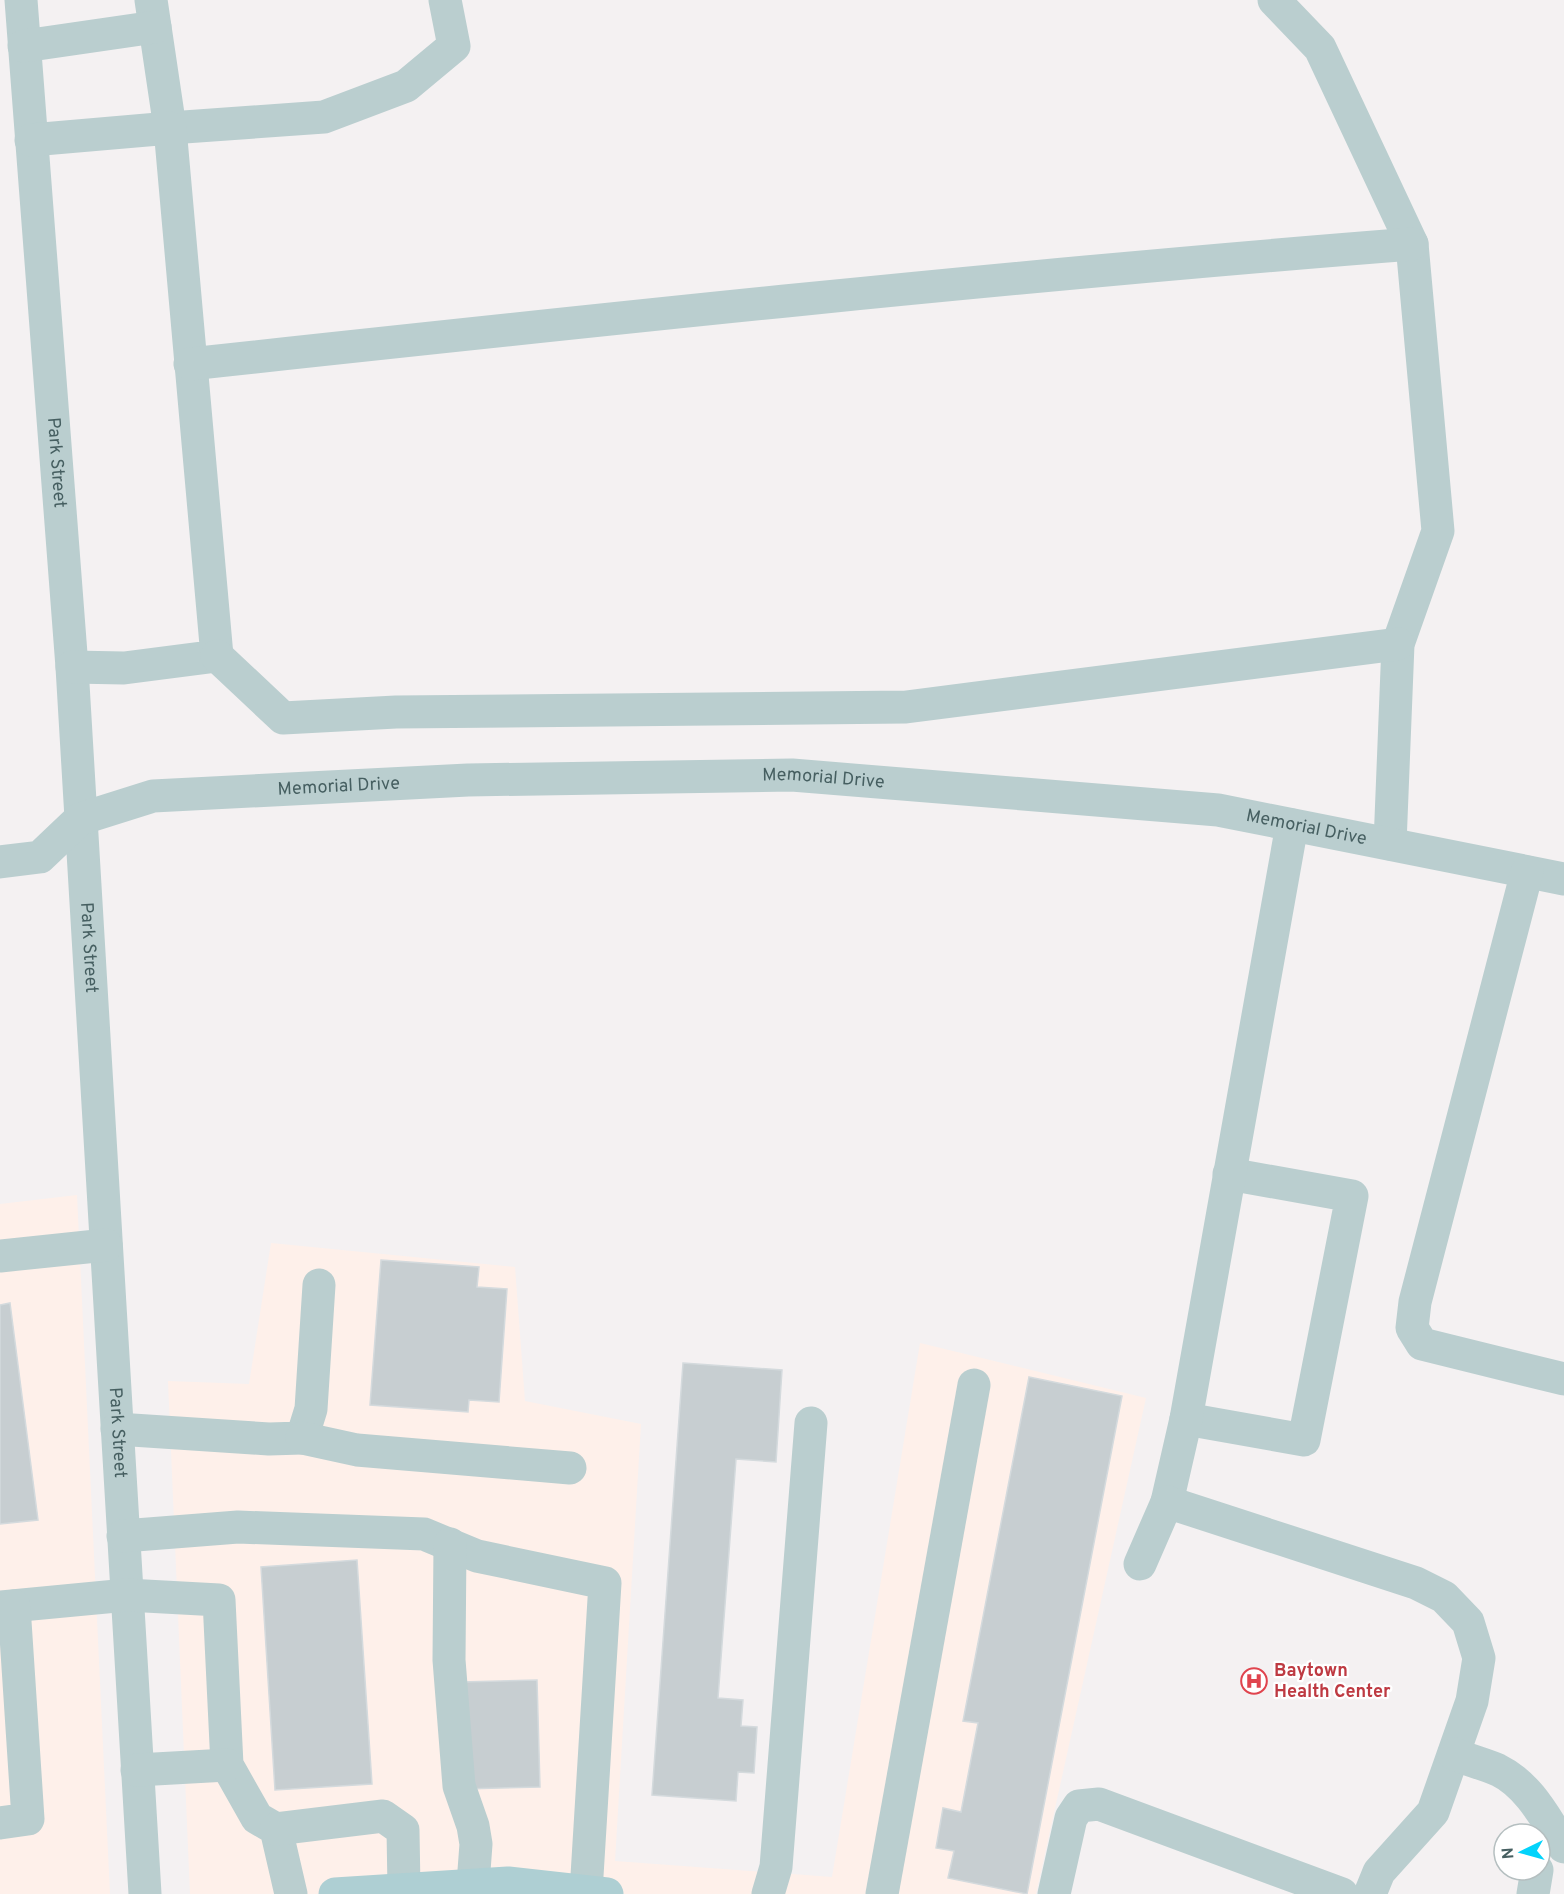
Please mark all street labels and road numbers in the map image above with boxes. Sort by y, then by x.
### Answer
street label: Park Street [41,416,71,509]
street label: Memorial Drive [762,763,885,794]
street label: Memorial Drive [277,772,400,801]
street label: Memorial Drive [1244,804,1369,851]
street label: Park Street [75,901,103,994]
street label: Park Street [103,1387,132,1479]

